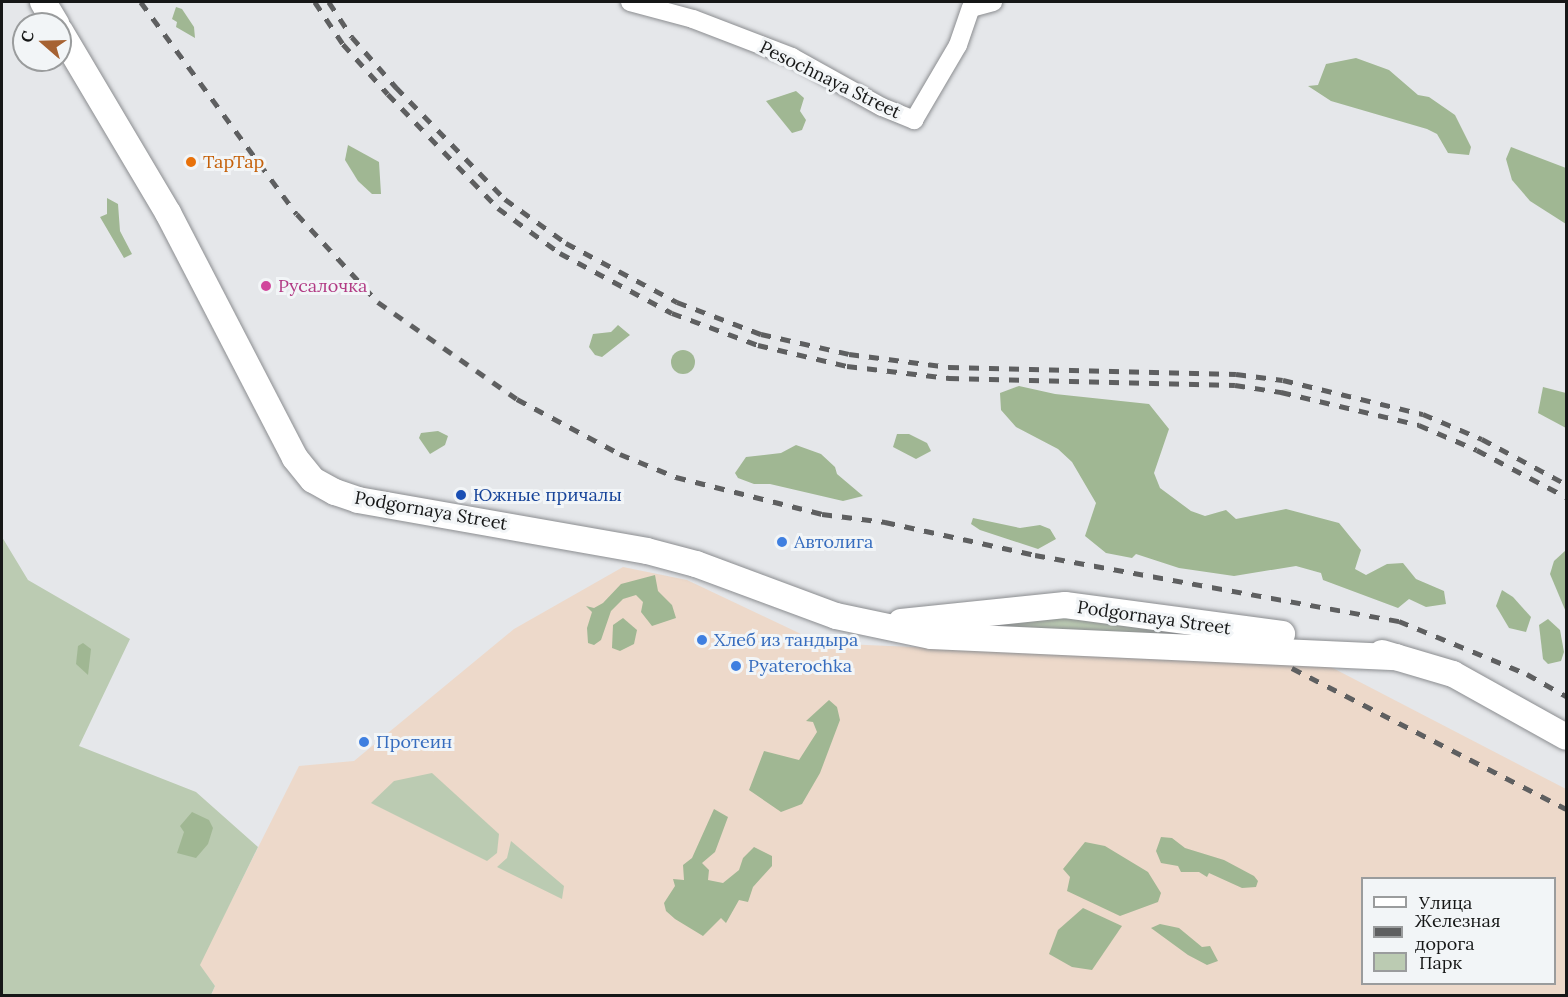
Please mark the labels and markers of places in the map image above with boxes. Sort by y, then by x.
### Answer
place label: ТарТар [203,151,264,173]
marker: ТарТар [184,155,198,169]
place label: Русалочка [278,275,367,297]
marker: Русалочка [259,279,273,293]
place label: Южные причалы [473,484,622,506]
marker: Южные причалы [454,488,468,502]
place label: Автолига [794,531,873,553]
marker: Автолига [775,535,789,549]
place label: Хлеб из тандыра [714,629,858,651]
marker: Хлеб из тандыра [695,633,709,647]
place label: Pyaterochka [748,655,852,677]
marker: Pyaterochka [729,659,743,673]
place label: Протеин [376,731,452,753]
marker: Протеин [357,735,371,749]

